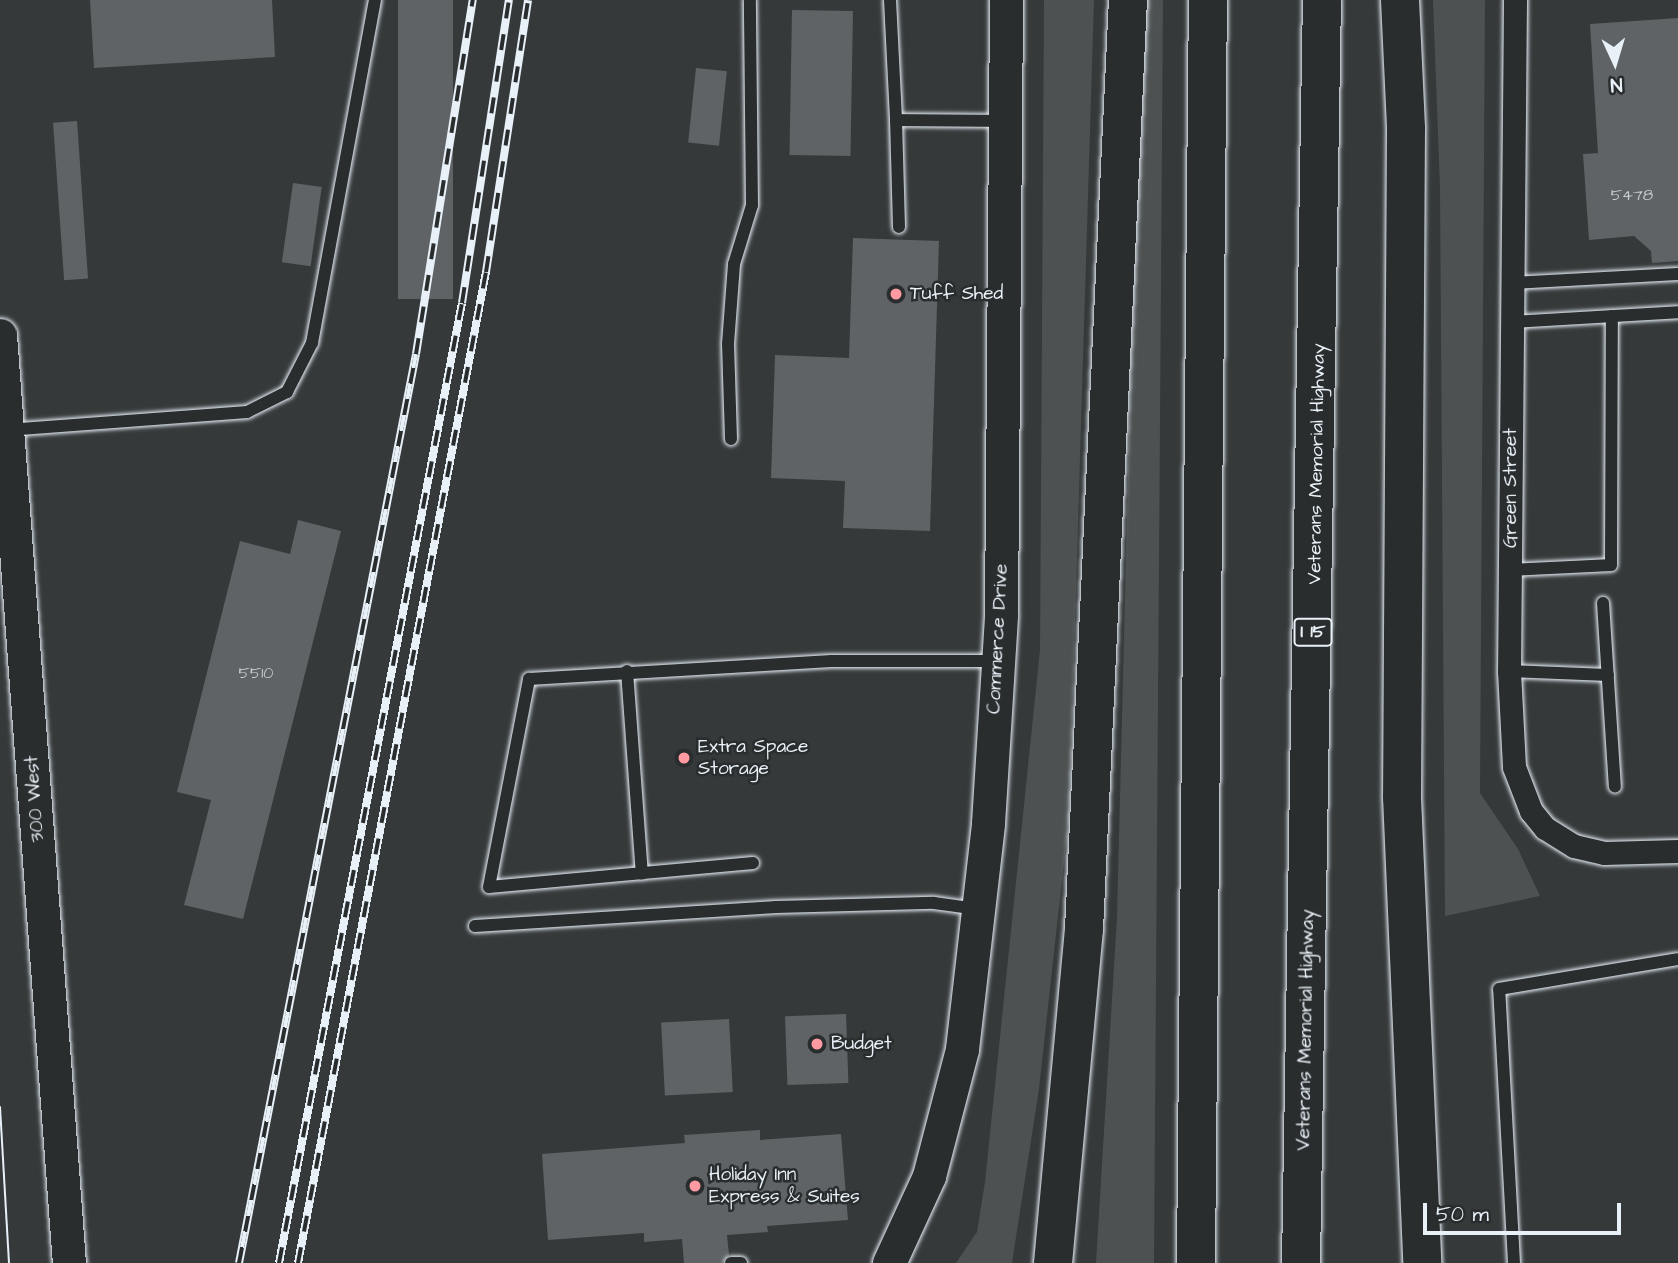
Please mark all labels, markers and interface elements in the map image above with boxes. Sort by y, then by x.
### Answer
north arrow [1580,28,1650,98]
text: N [1610,71,1623,98]
house number: 5478 [1611,185,1653,205]
place label: Tuff Shed [910,283,1003,305]
marker: Tuff Shed [888,286,904,302]
street label: Veterans Memorial Highway [1303,343,1331,585]
street label: Green Street [1500,428,1522,548]
street label: Commerce Drive [983,563,1013,715]
road number: I 15 [1292,618,1334,646]
house number: 5510 [239,663,273,683]
place label: Extra Space Storage [698,736,808,780]
marker: Extra Space Storage [676,750,692,766]
street label: 300 West [21,755,49,843]
street label: Veterans Memorial Highway [1292,909,1320,1151]
place label: Budget [831,1033,892,1055]
marker: Budget [809,1036,825,1052]
place label: Holiday Inn Express & Suites [709,1164,860,1208]
marker: Holiday Inn Express & Suites [687,1178,703,1194]
scale bar [1426,1190,1624,1234]
text: 50 m [1436,1200,1489,1229]

